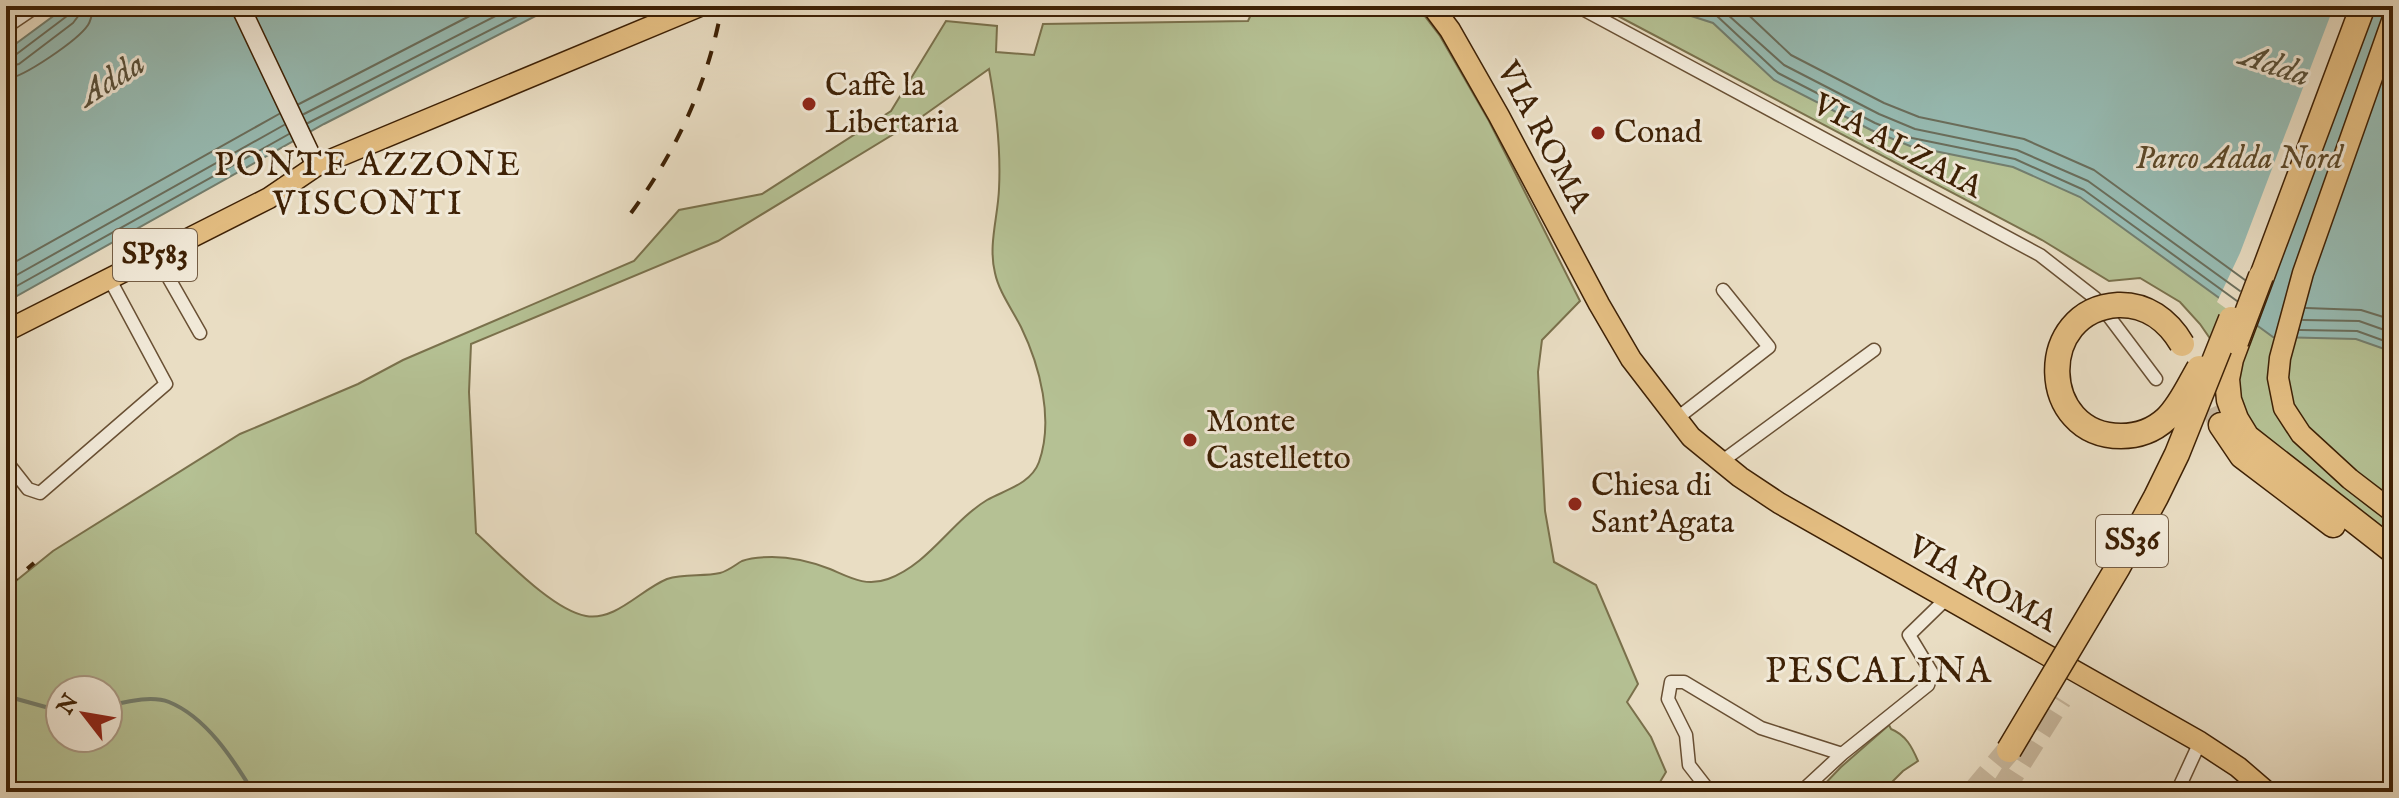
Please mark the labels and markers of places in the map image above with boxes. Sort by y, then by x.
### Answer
place label: Caffè la Libertaria [825,66,959,144]
marker: Caffè la Libertaria [800,95,818,113]
place label: Conad [1614,113,1703,154]
marker: Conad [1589,124,1607,142]
place label: Monte Castelletto [1206,402,1351,480]
marker: Monte Castelletto [1181,431,1199,449]
place label: Chiesa di Sant'Agata [1591,466,1734,544]
marker: Chiesa di Sant'Agata [1566,495,1584,513]

